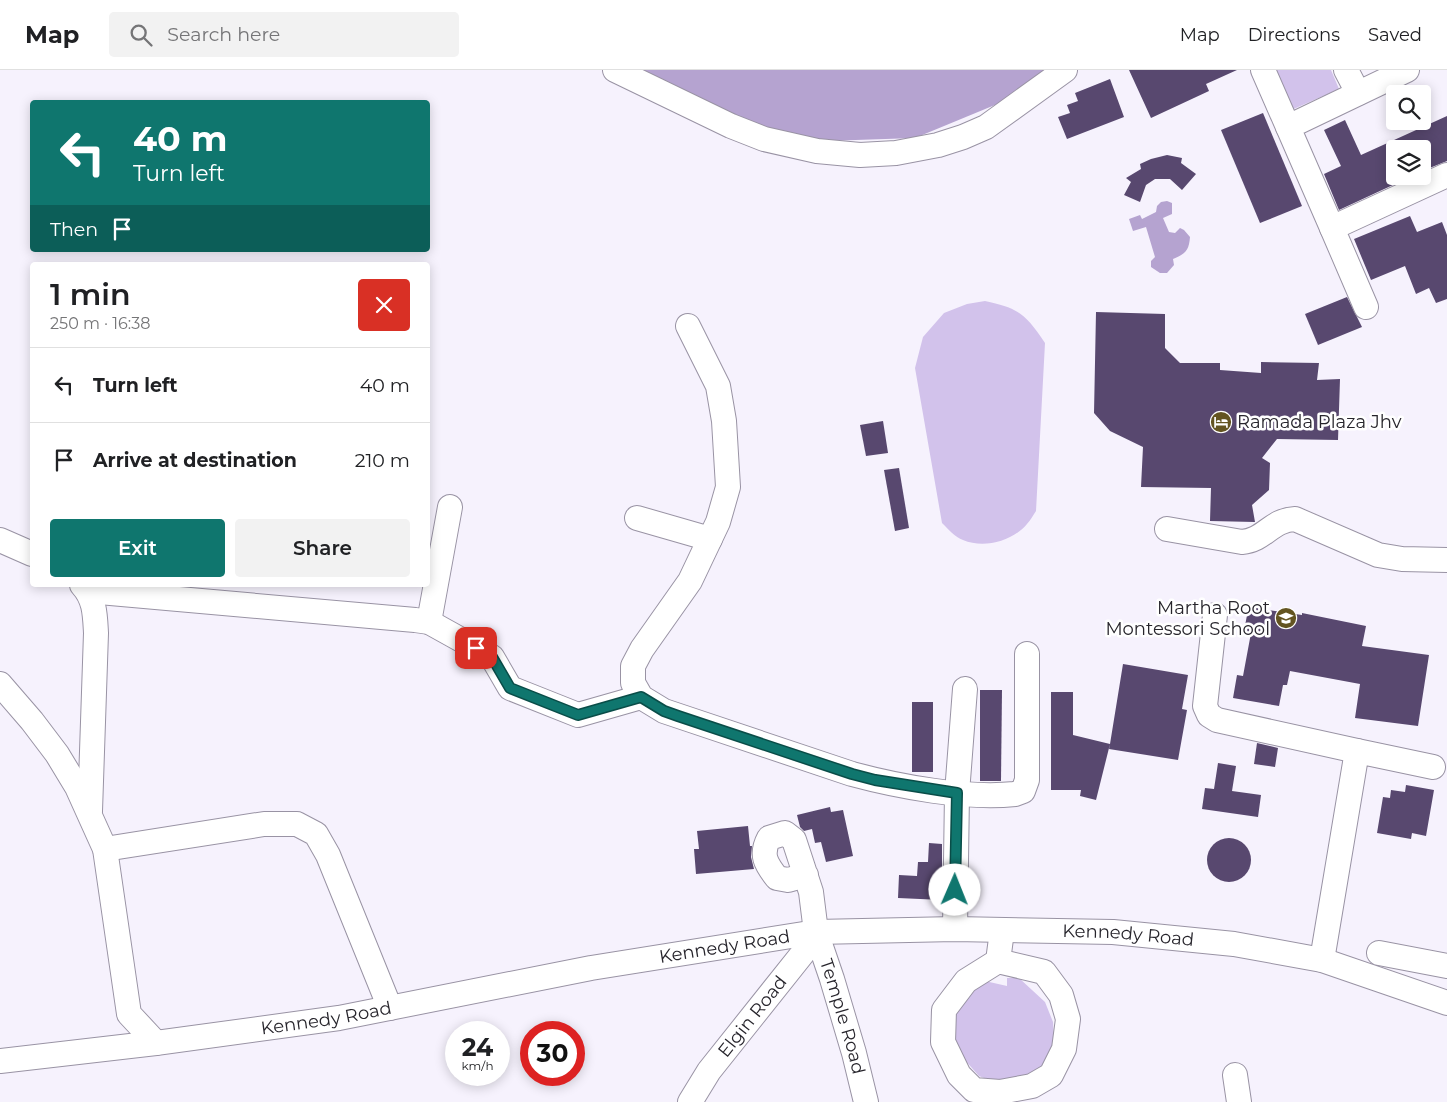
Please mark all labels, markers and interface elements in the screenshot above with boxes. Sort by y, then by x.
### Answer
search box [109,12,459,57]
text: Map [25,20,79,49]
icon: search [127,21,155,49]
text: Search here [167,23,280,46]
text: Map [1180,24,1220,46]
text: Directions [1248,24,1340,46]
text: Saved [1368,24,1422,46]
map controls [1386,85,1431,185]
button: search [1386,85,1431,130]
text: 40 m [133,117,228,160]
icon: left [50,120,115,185]
button: layers [1386,140,1431,185]
text: Turn left [133,160,225,187]
icon: arrive [108,215,136,243]
text: Then [50,218,98,241]
text: 1 min [50,276,131,313]
button: close [358,279,410,331]
text: 250 m · 16:38 [50,314,150,333]
icon: left [50,371,78,399]
text: Turn left [93,374,178,397]
text: 40 m [360,374,410,397]
hotel icon: Ramada Plaza Jhv [1209,410,1233,434]
place label: Ramada Plaza Jhv [1237,411,1402,433]
icon: arrive [50,446,78,474]
text: Arrive at destination [93,449,297,472]
text: 210 m [355,449,410,472]
button: Exit [50,519,225,577]
button: Share [235,519,410,577]
place label: Martha Root Montessori School [1105,597,1270,640]
school or university icon: Martha Root Montessori School [1274,606,1298,630]
pin [455,627,497,669]
icon: arrive [462,634,490,662]
position arrow [928,863,980,915]
street label: Kennedy Road [1062,920,1195,951]
street label: Kennedy Road [658,925,792,968]
street label: Temple Road [815,956,870,1076]
street label: Elgin Road [713,971,792,1062]
street label: Kennedy Road [259,997,393,1040]
speed limit sign: 30 [520,1021,585,1086]
text: 24 [462,1032,493,1062]
text: km/h [461,1058,494,1073]

